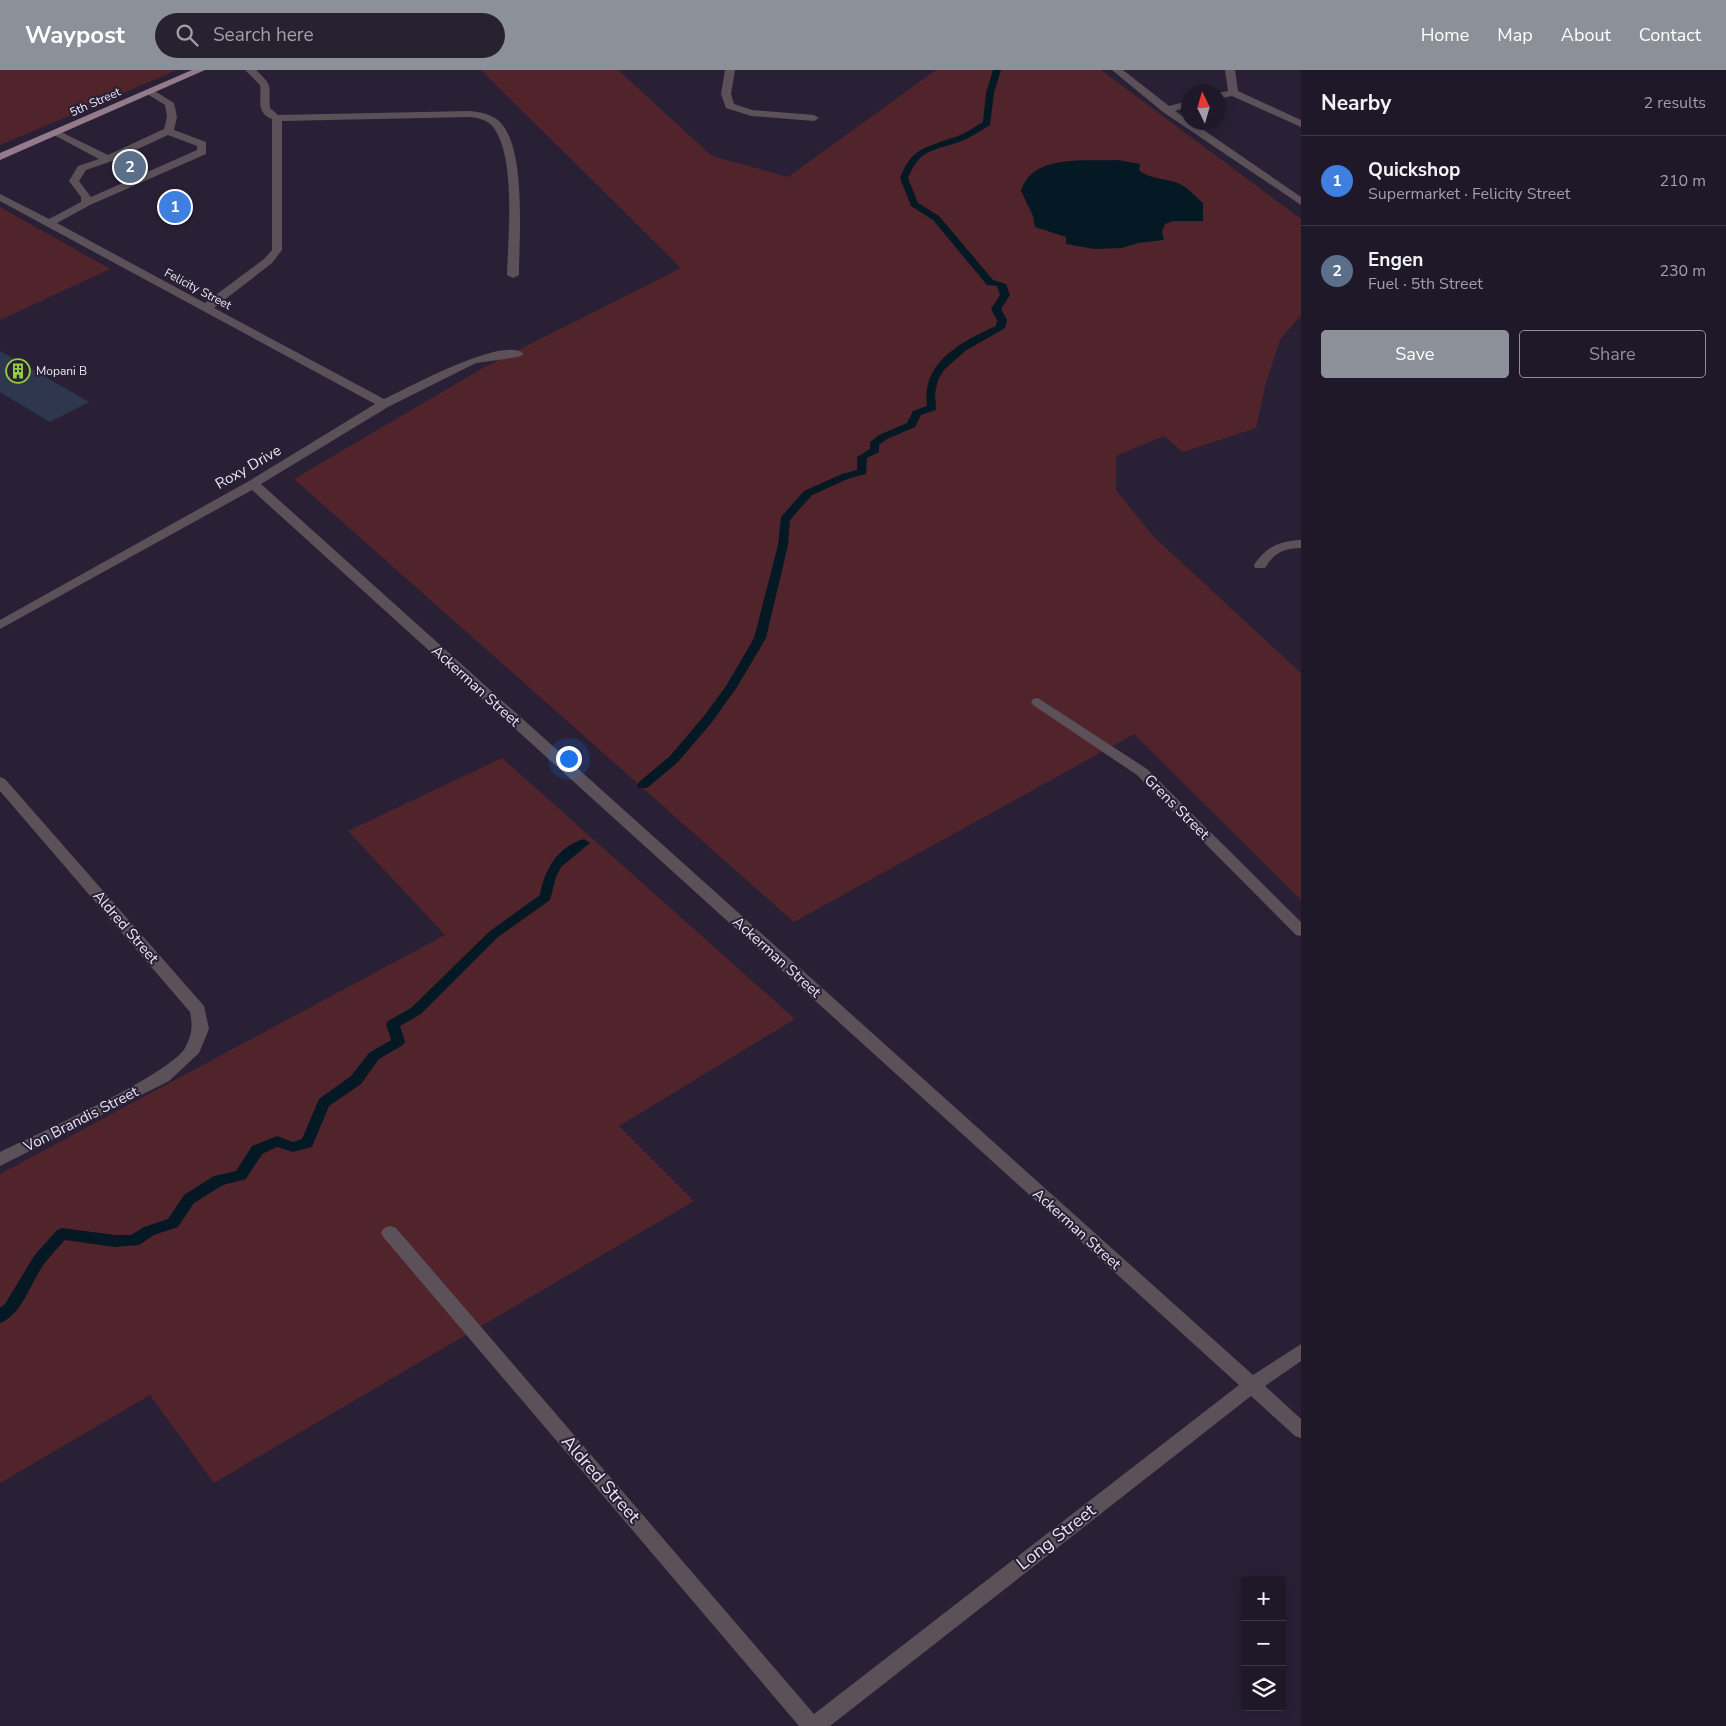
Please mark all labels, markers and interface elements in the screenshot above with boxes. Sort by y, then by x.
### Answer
search box [155,13,505,58]
text: Waypost [25,19,125,51]
icon: search [173,21,201,49]
text: Search here [213,22,314,48]
text: Home [1421,23,1469,47]
text: Map [1497,23,1533,47]
text: About [1561,23,1611,47]
text: Contact [1639,23,1701,47]
street label: 5th Street [67,83,124,120]
north arrow [1181,85,1226,130]
text: Nearby [1321,89,1391,117]
text: 2 results [1644,92,1706,114]
pin: 2 [114,148,146,186]
text: Quickshop [1368,157,1461,183]
text: 1 [1332,170,1342,192]
text: 210 m [1659,170,1706,192]
text: Supermarket · Felicity Street [1368,183,1570,205]
pin: 1 [159,188,191,226]
text: Engen [1368,247,1423,273]
text: 2 [1332,260,1342,282]
text: 230 m [1659,260,1706,282]
street label: Felicity Street [162,265,235,314]
text: Fuel · 5th Street [1368,273,1483,295]
button: Save [1321,330,1509,378]
button: Share [1519,330,1706,378]
building icon: Mopani B [5,358,31,384]
place label: Mopani B [36,363,87,379]
street label: Roxy Drive [211,440,285,494]
street label: Ackerman Street [427,641,525,732]
your location [556,746,582,772]
street label: Grens Street [1140,770,1215,845]
street label: Aldred Street [89,886,164,968]
street label: Ackerman Street [728,912,826,1003]
street label: Von Brandis Street [19,1081,142,1157]
street label: Ackerman Street [1028,1184,1126,1275]
street label: Aldred Street [556,1430,646,1529]
street label: Long Street [1011,1498,1101,1575]
map controls [1241,1576,1286,1711]
button: + [1241,1576,1286,1621]
button: − [1241,1621,1286,1666]
button: layers [1241,1666,1286,1711]

